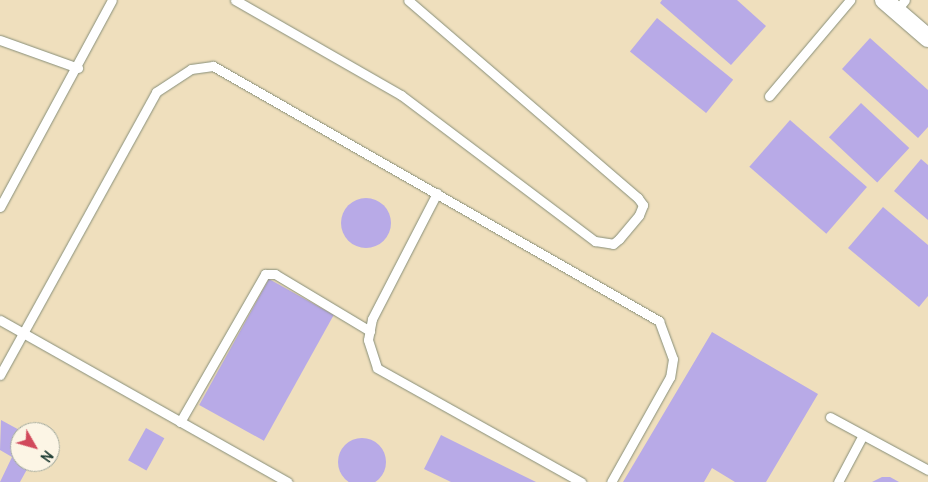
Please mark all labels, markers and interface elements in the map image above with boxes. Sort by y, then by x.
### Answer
north arrow [10,422,60,472]
text: N [37,447,56,465]

